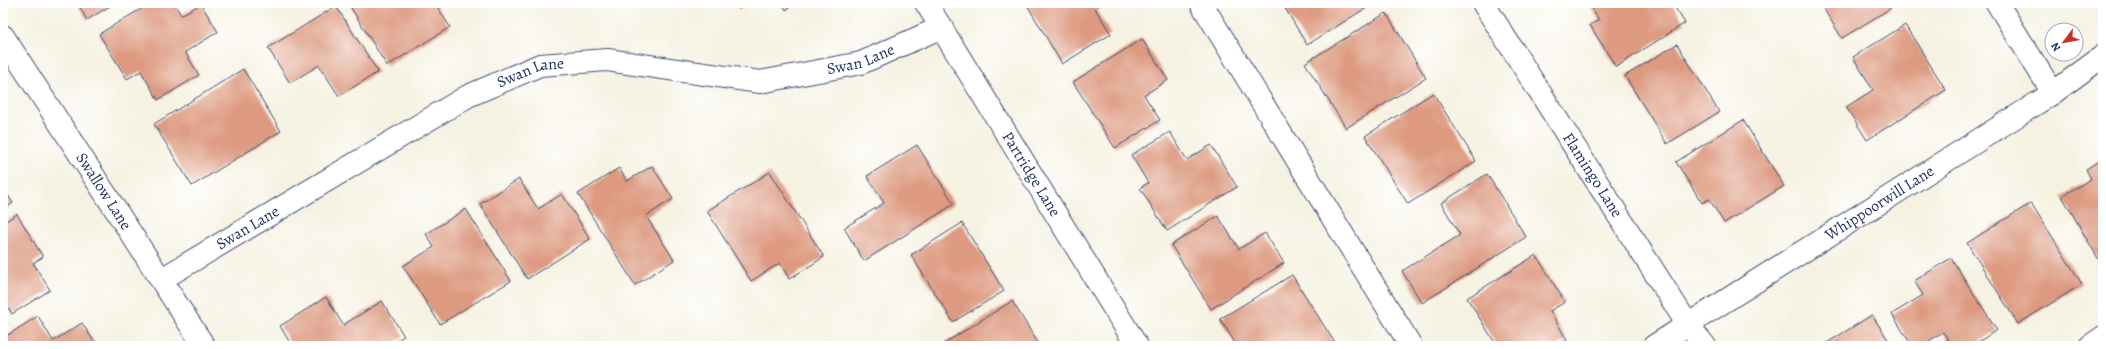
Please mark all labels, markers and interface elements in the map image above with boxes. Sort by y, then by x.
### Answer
north arrow [2044,22,2084,62]
street label: Swan Lane [825,38,898,80]
text: N [2047,40,2064,54]
street label: Swan Lane [493,52,565,93]
street label: Partridge Lane [997,127,1066,221]
street label: Flamingo Lane [1557,128,1628,222]
street label: Swallow Lane [70,148,137,234]
street label: Whippoorwill Lane [1820,160,1938,246]
street label: Swan Lane [212,200,284,255]

